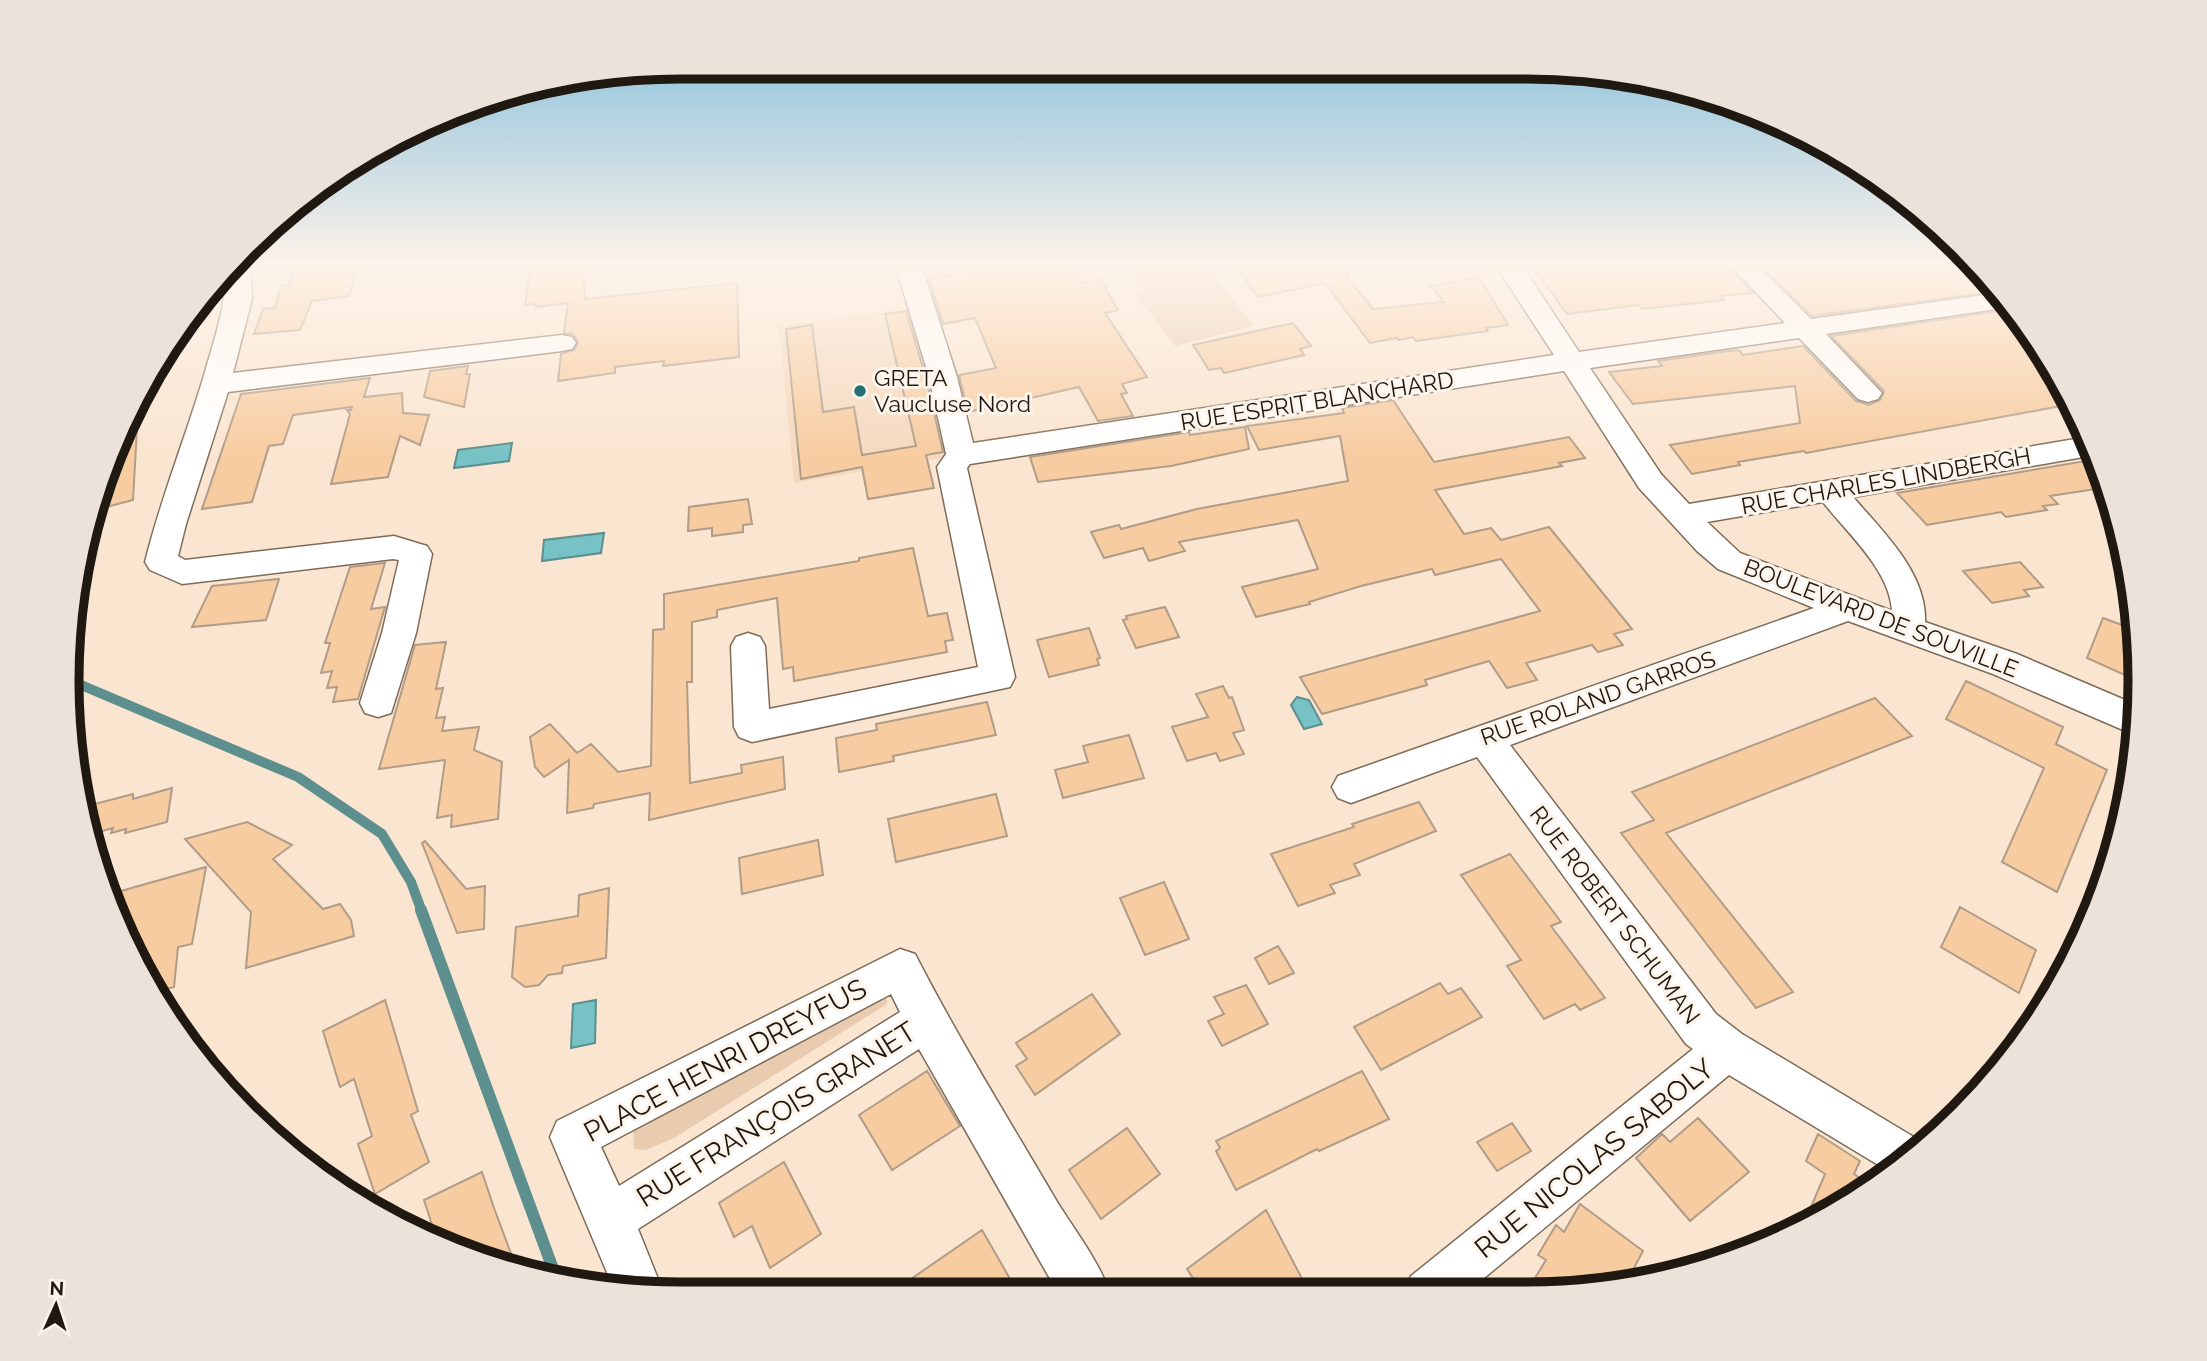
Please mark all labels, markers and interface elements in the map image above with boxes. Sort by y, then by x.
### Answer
place label: GRETA Vaucluse Nord [874,364,1031,417]
street label: RUE ESPRIT BLANCHARD [1178,366,1455,435]
marker: GRETA Vaucluse Nord [852,383,868,399]
street label: RUE CHARLES LINDBERGH [1739,442,2033,519]
street label: BOULEVARD DE SOUVILLE [1740,553,2022,682]
street label: RUE ROLAND GARROS [1477,645,1719,750]
street label: RUE ROBERT SCHUMAN [1525,801,1706,1029]
street label: PLACE HENRI DREYFUS [578,972,872,1149]
street label: RUE FRANÇOIS GRANET [631,1015,922,1214]
street label: RUE NICOLAS SABOLY [1468,1052,1720,1265]
north arrow [21,1270,91,1340]
text: N [49,1277,65,1299]

